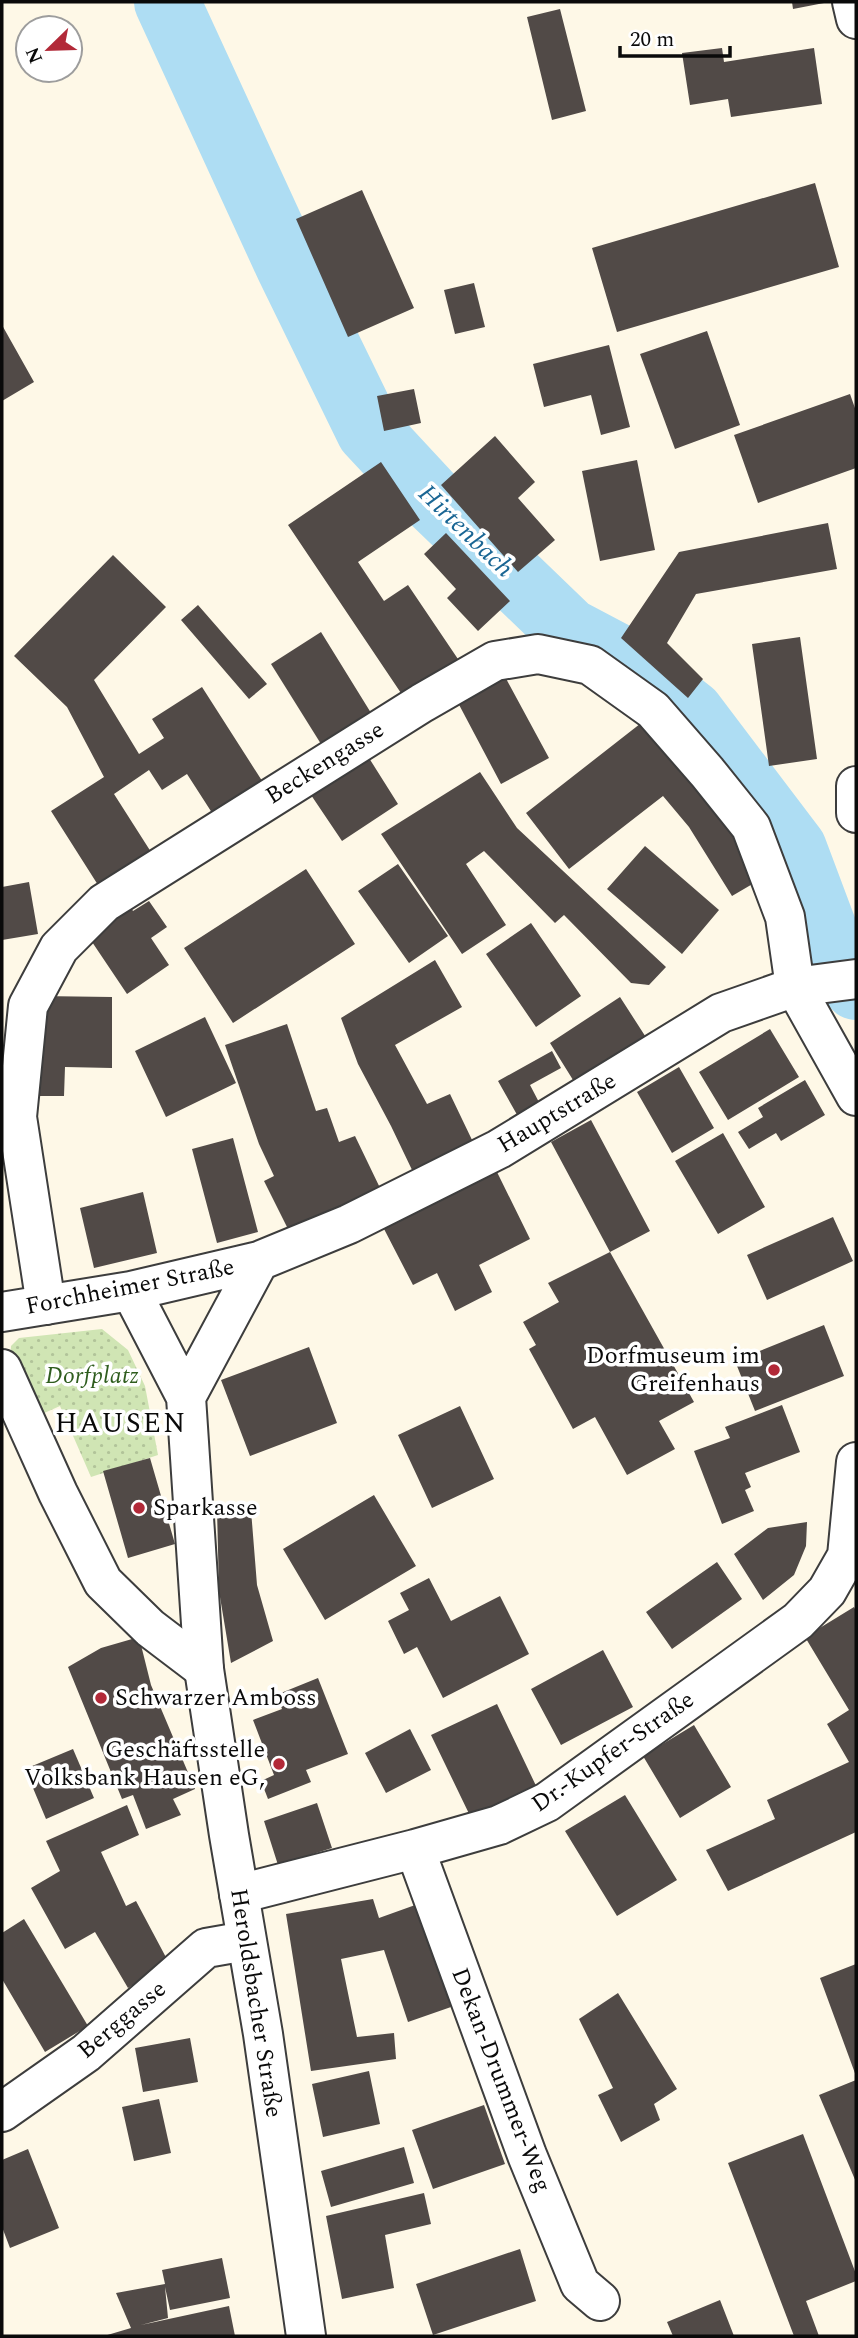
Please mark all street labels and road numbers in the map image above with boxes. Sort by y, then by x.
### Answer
street label: Beckengasse [259,712,391,814]
street label: Hauptstraße [491,1063,623,1163]
street label: Forchheimer Straße [22,1249,238,1325]
street label: Dr.-Kupfer-Straße [524,1682,702,1822]
street label: Heroldsbacher Straße [220,1886,292,2120]
street label: Dekan-Drummer-Weg [442,1962,560,2198]
street label: Berggasse [70,1972,174,2068]

